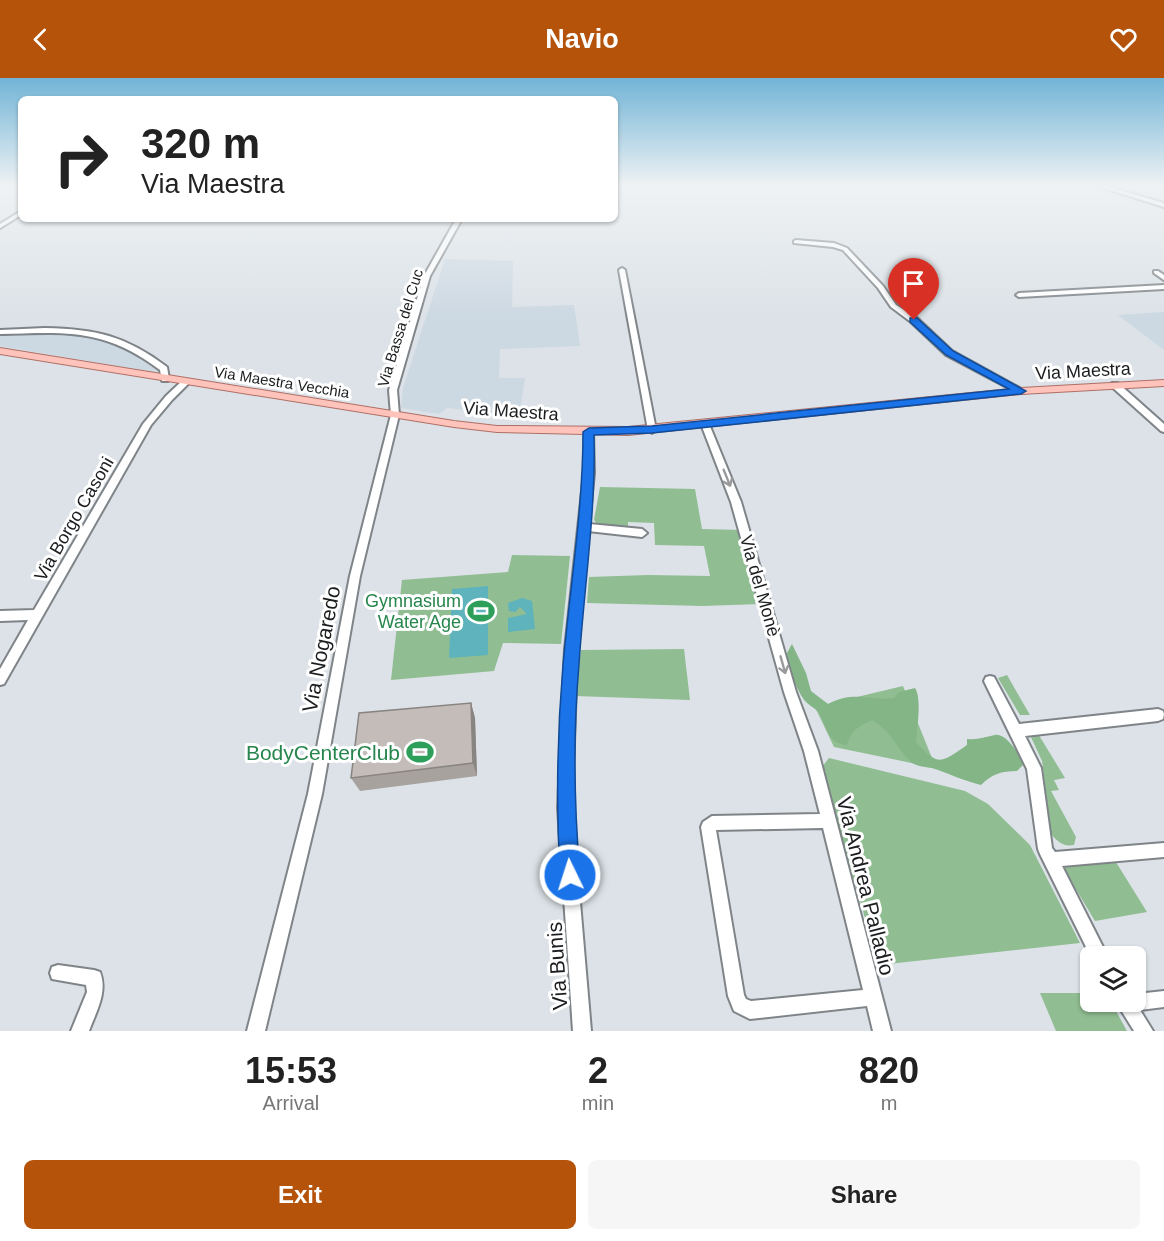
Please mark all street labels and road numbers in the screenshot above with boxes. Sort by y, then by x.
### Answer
street label: Via Bassa del Cuc [374,267,426,389]
street label: Via Maestra [1035,358,1132,383]
street label: Via Maestra Vecchia [213,363,351,401]
street label: Via Maestra [463,398,560,424]
street label: Via Borgo Casoni [30,453,118,585]
street label: Via del Monè [736,533,784,639]
street label: Via Nogaredo [297,584,345,714]
street label: Via Andrea Palladio [833,794,899,978]
street label: Via Bunis [542,921,572,1011]

